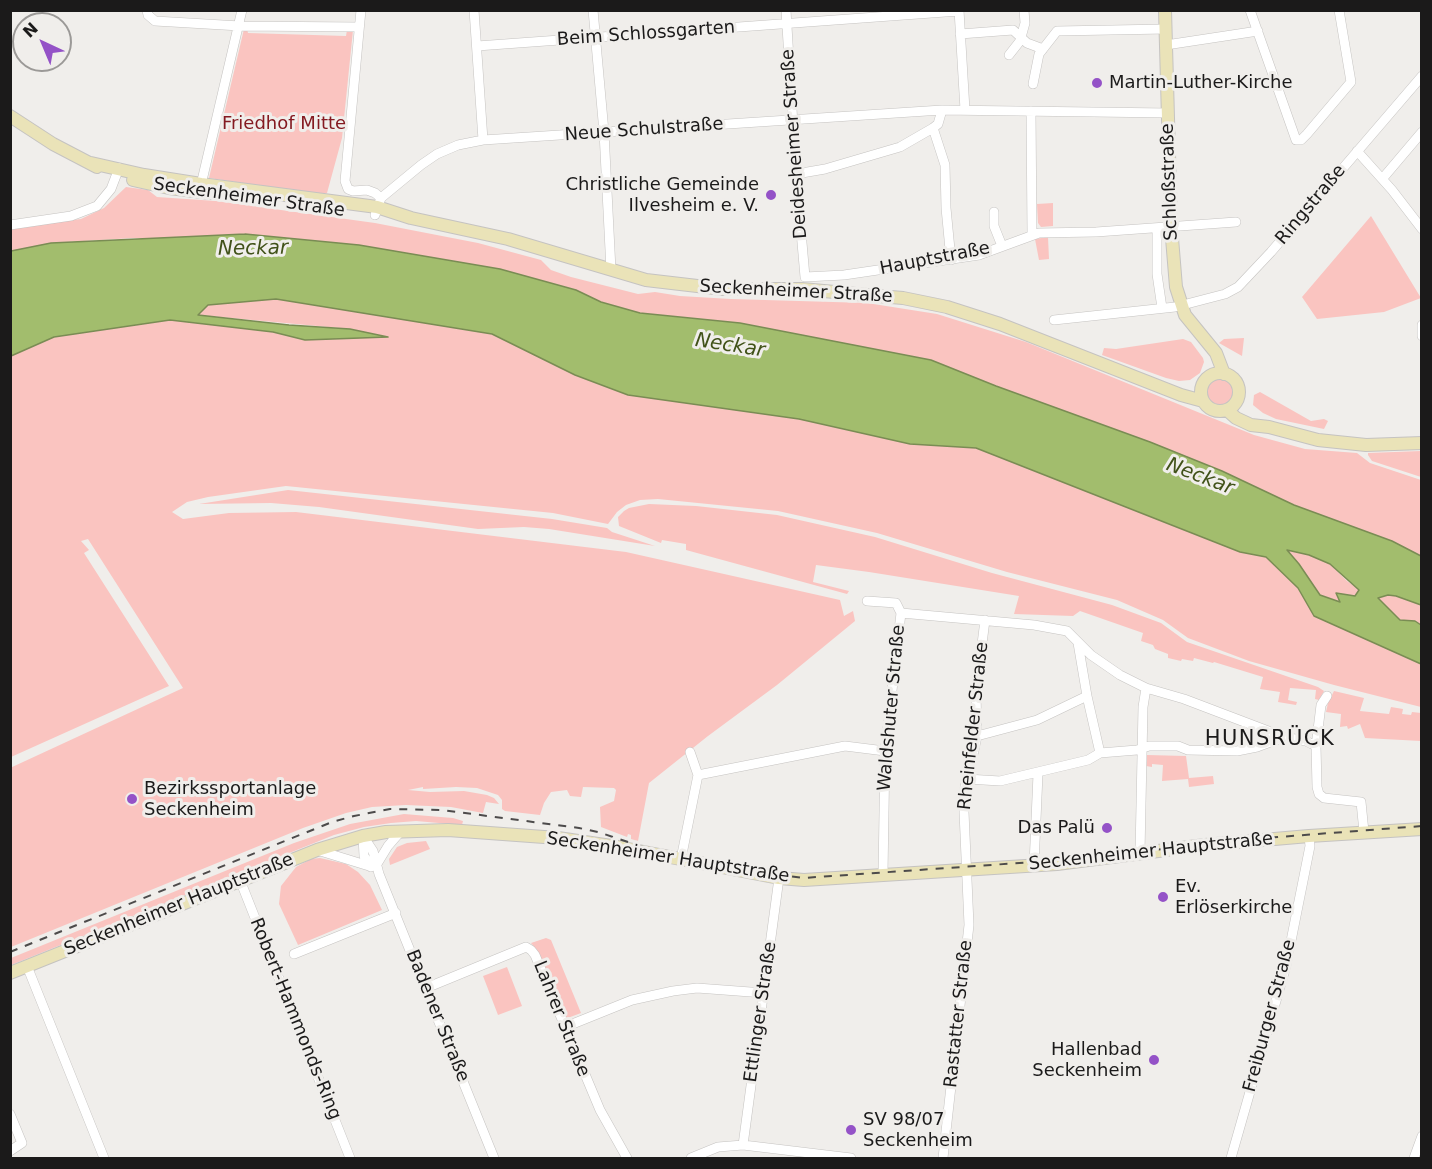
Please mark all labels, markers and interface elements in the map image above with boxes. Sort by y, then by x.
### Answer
north arrow [12,12,72,72]
street label: Beim Schlossgarten [556,17,736,51]
text: N [19,19,42,42]
street label: Deidesheimer Straße [778,48,812,240]
place label: Martin-Luther-Kirche [1109,72,1293,94]
marker: Martin-Luther-Kirche [1090,76,1104,90]
park label: Friedhof Mitte [222,113,346,135]
street label: Neue Schulstraße [564,114,724,146]
street label: Schloßstraße [1157,123,1183,241]
street label: Ringstraße [1271,161,1351,249]
street label: Seckenheimer Straße [152,174,346,222]
place label: Christliche Gemeinde Ilvesheim e. V. [566,174,759,216]
marker: Christliche Gemeinde Ilvesheim e. V. [764,188,778,202]
water label: Neckar [218,236,288,262]
street label: Hauptstraße [878,238,992,280]
street label: Seckenheimer Straße [699,276,893,308]
water label: Neckar [693,329,767,363]
water label: Neckar [1163,453,1237,501]
street label: Waldshuter Straße [874,624,910,792]
street label: Rheinfelder Straße [954,641,994,811]
district label: HUNSRÜCK [1205,727,1335,753]
place label: Bezirkssportanlage Seckenheim [144,778,316,820]
marker: Bezirkssportanlage Seckenheim [125,792,139,806]
place label: Das Palü [1018,817,1095,839]
marker: Das Palü [1100,821,1114,835]
street label: Seckenheimer Hauptstraße [545,828,791,888]
street label: Seckenheimer Hauptstraße [1028,828,1274,876]
street label: Seckenheimer Hauptstraße [61,849,297,961]
place label: Ev. Erlöserkirche [1175,876,1292,918]
marker: Ev. Erlöserkirche [1156,890,1170,904]
street label: Robert-Hammonds-Ring [245,915,345,1123]
street label: Freiburger Straße [1239,937,1301,1095]
street label: Rastatter Straße [941,939,977,1089]
street label: Ettlinger Straße [740,940,782,1084]
street label: Badener Straße [401,947,473,1085]
street label: Lahrer Straße [528,958,594,1080]
place label: Hallenbad Seckenheim [1032,1039,1142,1082]
marker: Hallenbad Seckenheim [1147,1053,1161,1067]
place label: SV 98/07 Seckenheim [863,1109,973,1152]
marker: SV 98/07 Seckenheim [844,1123,858,1137]

